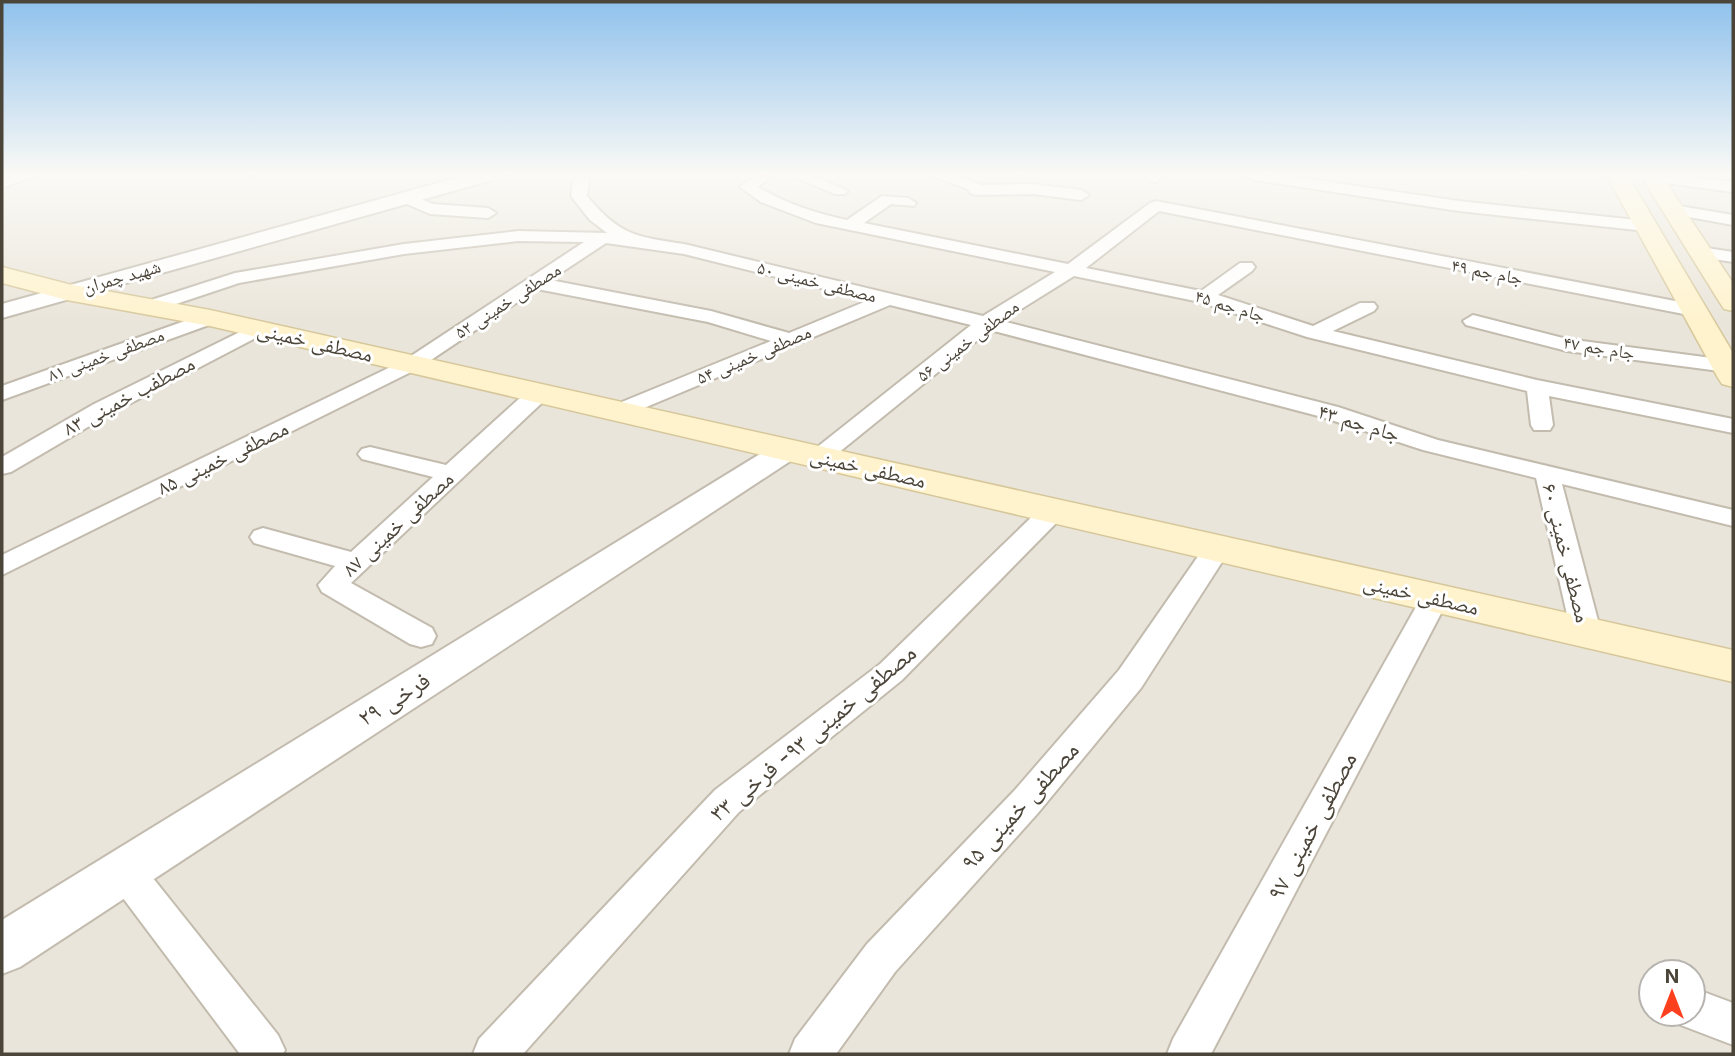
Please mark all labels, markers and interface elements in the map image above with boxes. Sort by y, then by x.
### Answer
street label: جام جم ۴۹ [1449,254,1524,291]
street label: شهید چمران [81,255,163,299]
street label: مصطفی خمینی ۵۰ [755,257,879,307]
street label: مصطفی خمینی ۵۲ [451,259,565,343]
street label: جام جم ۴۵ [1192,285,1268,328]
street label: مصطفی خمینی ۵۶ [913,295,1023,387]
street label: مصطفی خمینی [255,316,375,368]
street label: مصطفی خمینی ۵۴ [693,321,815,389]
street label: مصطفی خمینی ۸۱ [45,324,167,386]
street label: جام جم ۴۷ [1562,331,1636,365]
street label: مصطفب خمینی ۸۳ [59,350,199,442]
street label: جام جم ۴۳ [1315,398,1403,449]
street label: مصطفی خمینی ۸۵ [153,415,293,501]
street label: مصطفی خمینی [808,442,928,494]
street label: مصطفی خمینی ۸۷ [337,466,459,582]
street label: مصطفی خمینی ۶۰ [1536,481,1596,625]
street label: مصطفی خمینی [1361,569,1481,621]
street label: مصطفی خمینی ۹۳- فرخی ۳۳ [704,638,922,827]
street label: فرخی ۲۹ [352,665,435,732]
street label: مصطفی خمینی ۹۵ [954,735,1085,876]
street label: مصطفی خمینی ۹۷ [1261,747,1363,904]
north arrow [1637,958,1707,1028]
text: N [1665,965,1679,988]

